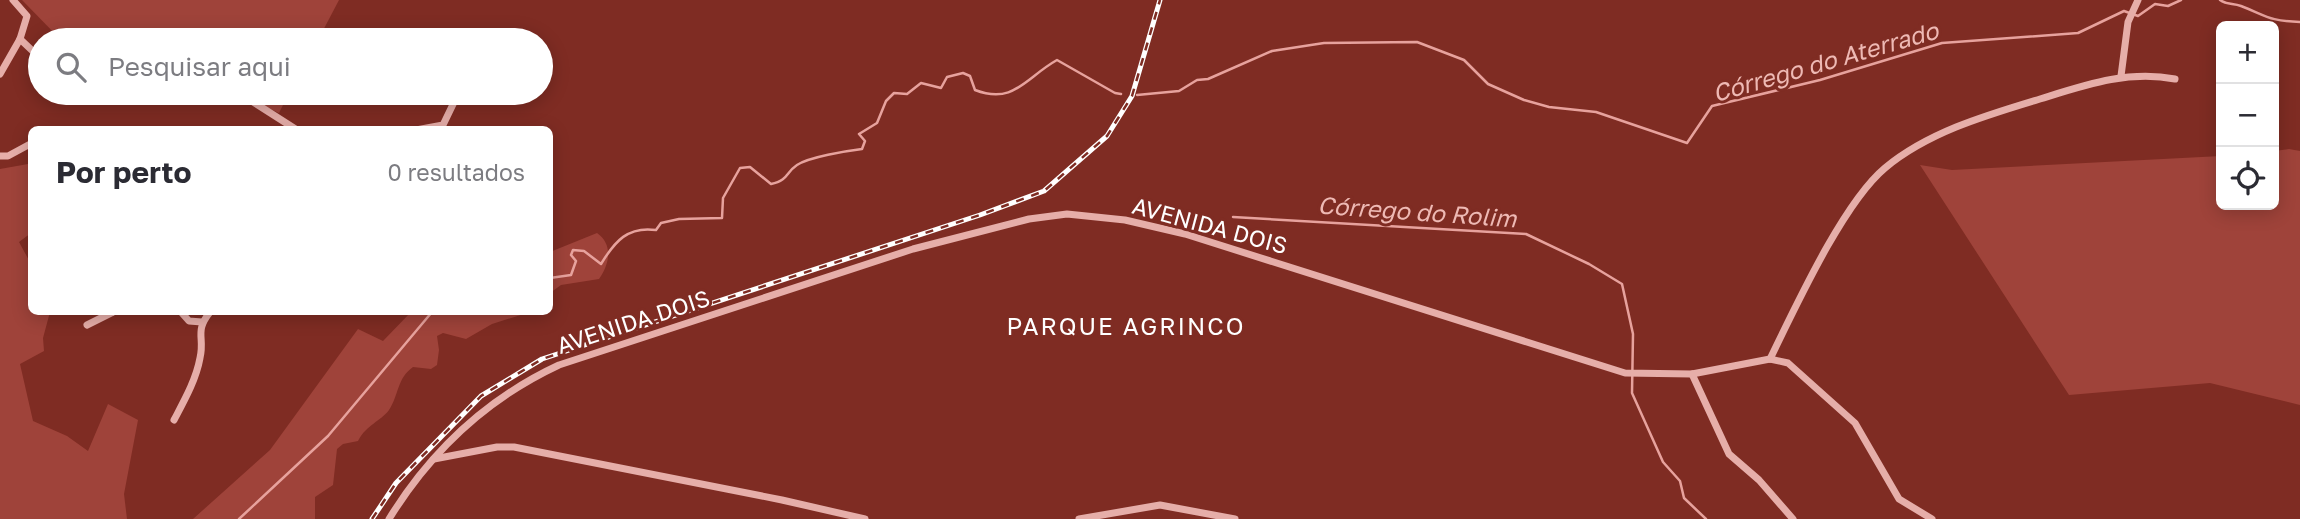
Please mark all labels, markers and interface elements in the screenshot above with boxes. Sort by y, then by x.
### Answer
water label: Córrego do Aterrado [1709,14,1943,108]
map controls [2216,21,2279,210]
button: + [2216,21,2279,84]
search box [28,28,553,105]
icon: search [52,48,90,86]
text: Pesquisar aqui [108,51,291,82]
button: − [2216,84,2279,147]
button: locate [2216,147,2279,210]
text: Por perto [56,154,191,190]
text: 0 resultados [388,158,525,186]
water label: Córrego do Rolim [1317,190,1519,234]
street label: AVENIDA DOIS [1129,191,1291,259]
street label: AVENIDA DOIS [553,283,713,359]
district label: PARQUE AGRINCO [1007,311,1245,340]

